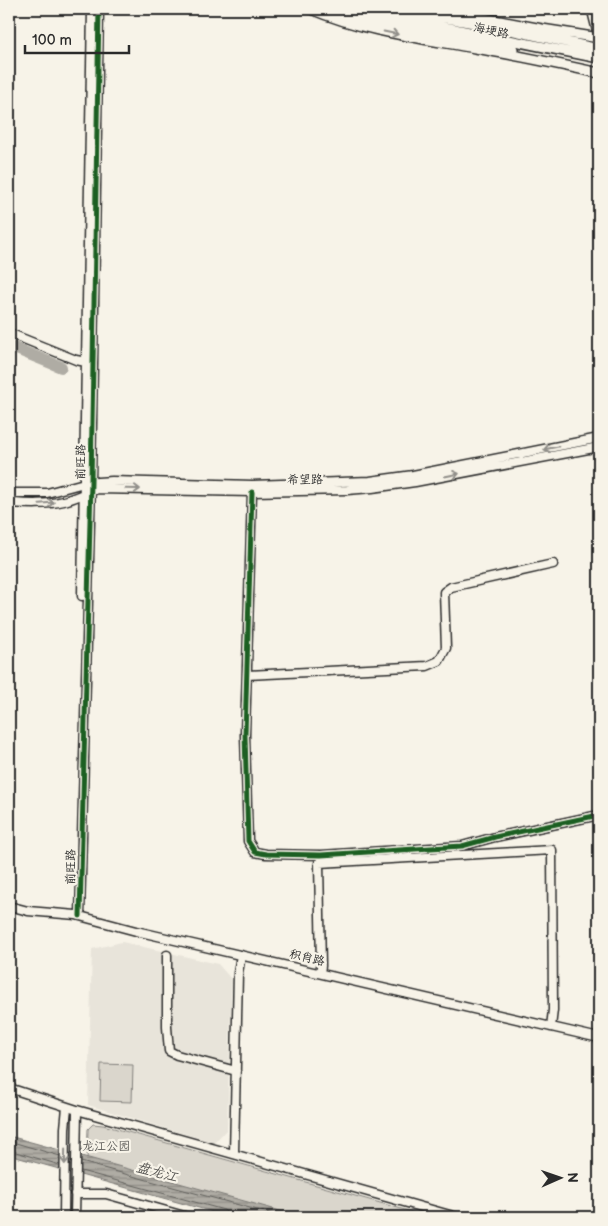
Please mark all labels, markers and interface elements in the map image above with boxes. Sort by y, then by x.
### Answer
street label: 海埂路 [472,20,510,42]
scale bar [25,22,129,54]
one-way arrow [382,29,398,38]
text: 100 m [32,31,72,50]
one-way arrow [544,443,560,453]
street label: 前旺路 [73,444,89,480]
one-way arrow [443,470,459,480]
street label: 希望路 [287,472,323,488]
one-way arrow [124,485,140,494]
one-way arrow [39,498,55,508]
street label: 前旺路 [63,849,79,885]
street label: 积肖路 [288,947,326,969]
park label: 龙江公园 [82,1139,130,1154]
one-way arrow [60,1149,69,1165]
north arrow [536,1154,586,1204]
water label: 盘龙江 [135,1158,180,1186]
text: N [564,1172,581,1183]

